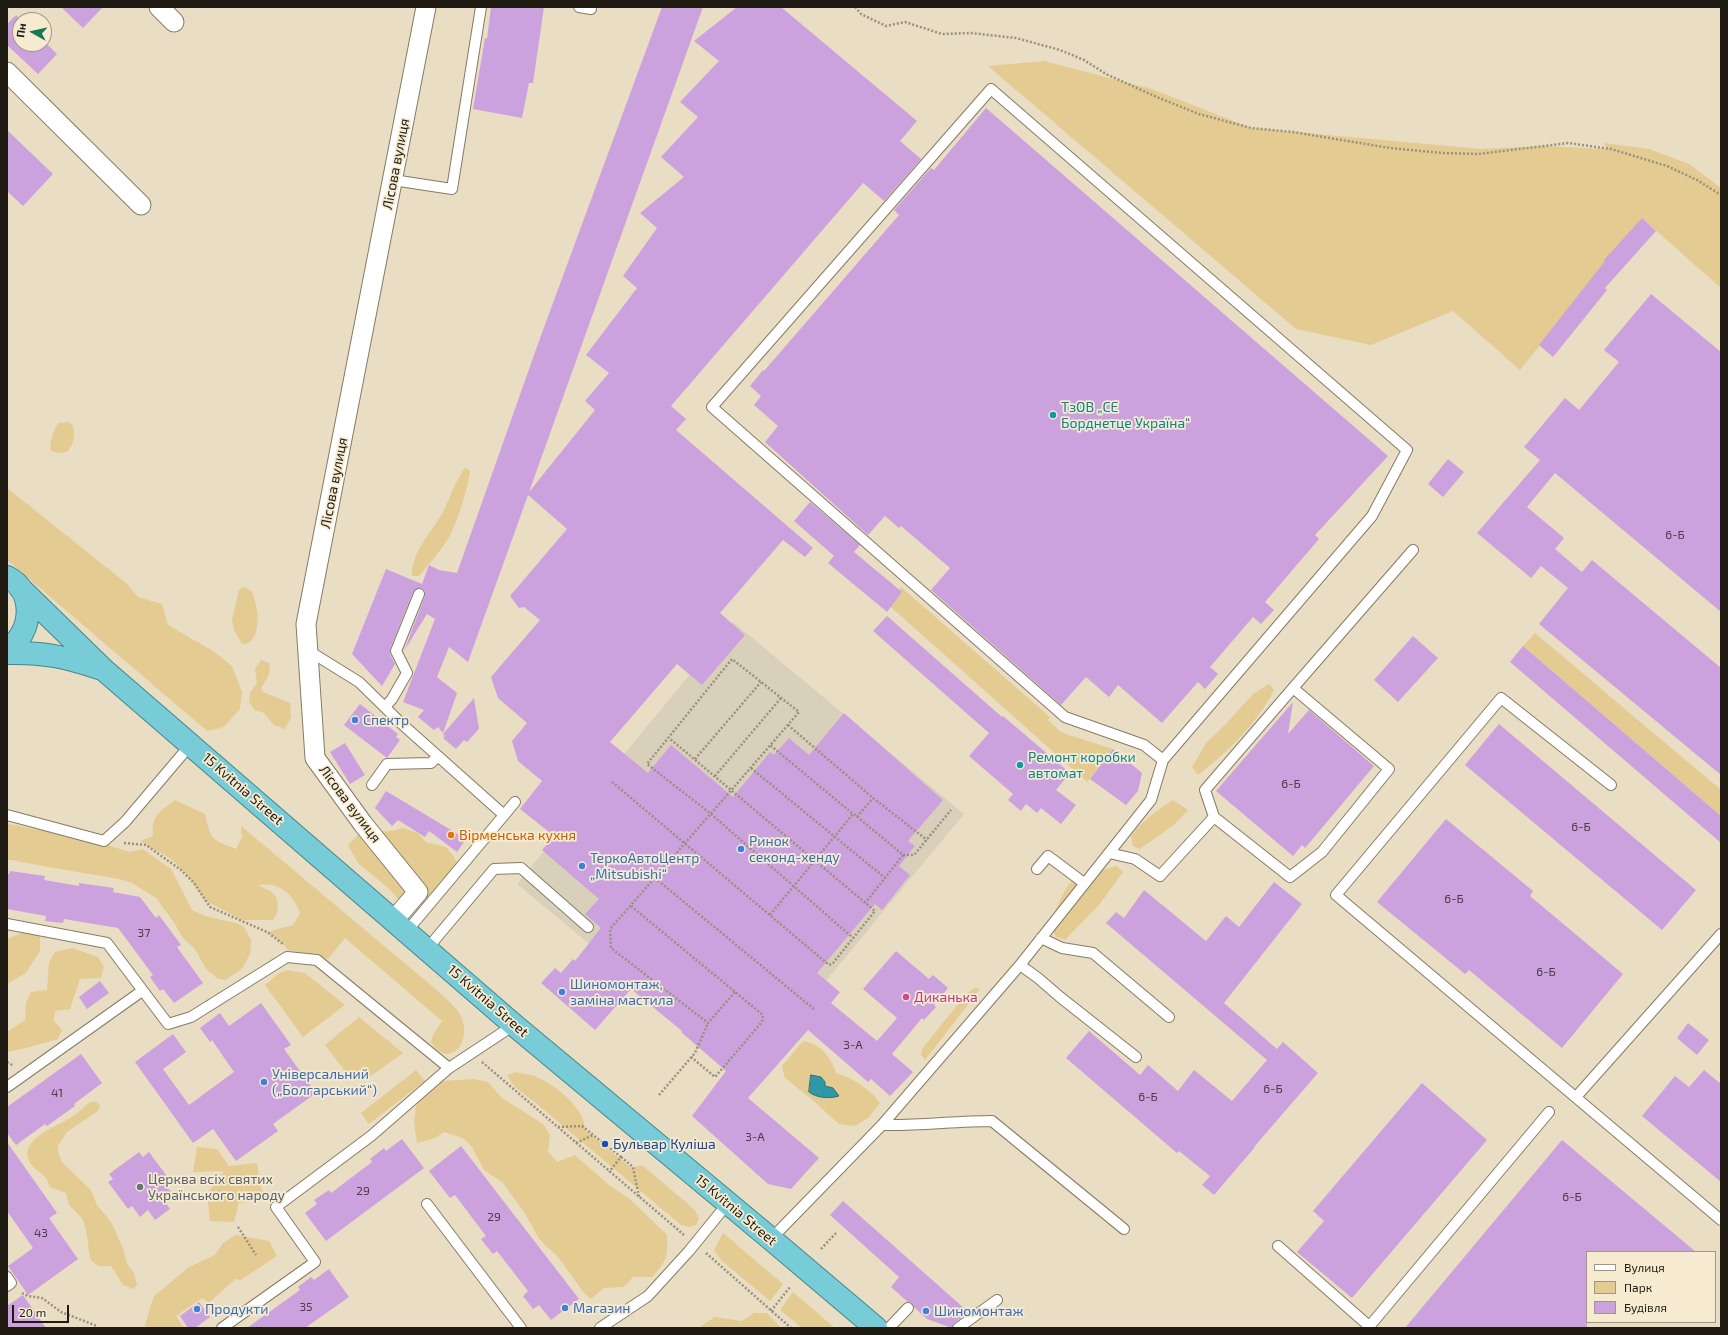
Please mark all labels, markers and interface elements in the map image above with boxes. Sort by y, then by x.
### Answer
north arrow [12,12,52,52]
text: Пн [13,22,28,38]
street label: Лісова вулиця [379,117,413,211]
place label: ТзОВ „СЕ Борднетце Україна“ [1061,399,1190,432]
marker: ТзОВ „СЕ Борднетце Україна“ [1048,410,1058,420]
street label: Лісова вулиця [317,436,351,530]
house number: 6-Б [1665,528,1685,542]
place label: Спектр [363,712,409,728]
marker: Спектр [350,715,360,725]
street label: 15 Kvitnia Street [199,749,287,829]
place label: Ремонт коробки автомат [1028,749,1136,782]
marker: Ремонт коробки автомат [1015,760,1025,770]
street label: Лісова вулиця [315,762,385,846]
house number: 6-Б [1281,777,1301,791]
house number: 6-Б [1571,820,1591,834]
place label: Вірменська кухня [459,827,576,843]
marker: Вірменська кухня [446,830,456,840]
place label: Ринок секонд-хенду [749,833,840,866]
marker: Ринок секонд-хенду [736,844,746,854]
place label: ТеркоАвтоЦентр „Mitsubishi“ [590,850,699,882]
marker: ТеркоАвтоЦентр „Mitsubishi“ [577,861,587,871]
house number: 6-Б [1444,892,1464,906]
house number: 37 [138,926,150,940]
street label: 15 Kvitnia Street [444,961,532,1041]
house number: 6-Б [1536,965,1556,979]
place label: Шиномонтаж, заміна мастила [570,976,673,1008]
marker: Шиномонтаж, заміна мастила [557,987,567,997]
place label: Диканька [914,989,978,1005]
marker: Диканька [901,992,911,1002]
house number: 3-А [843,1038,863,1052]
place label: Універсальний („Болгарський“) [272,1066,377,1098]
marker: Універсальний („Болгарський“) [259,1077,269,1087]
house number: 6-Б [1263,1082,1283,1096]
house number: 41 [51,1086,63,1100]
house number: 6-Б [1138,1090,1158,1104]
house number: 3-А [745,1130,765,1144]
place label: Бульвар Куліша [613,1136,716,1152]
marker: Бульвар Куліша [600,1139,610,1149]
place label: Церква всіх святих Українського народу [148,1171,285,1204]
street label: 15 Kvitnia Street [692,1171,780,1249]
marker: Церква всіх святих Українського народу [135,1182,145,1192]
house number: 29 [356,1184,370,1198]
house number: 6-Б [1562,1190,1582,1204]
house number: 29 [487,1210,501,1224]
house number: 43 [34,1226,48,1240]
legend [1586,1251,1716,1323]
text: Вулиця [1624,1260,1665,1274]
text: Парк [1624,1280,1652,1294]
scale bar [14,1297,71,1323]
house number: 35 [299,1300,313,1314]
place label: Магазин [573,1300,631,1316]
text: Будівля [1624,1300,1667,1314]
place label: Продукти [205,1301,268,1317]
marker: Магазин [560,1303,570,1313]
place label: Шиномонтаж [934,1303,1024,1319]
marker: Продукти [192,1304,202,1314]
text: 20 m [19,1305,46,1319]
marker: Шиномонтаж [921,1306,931,1316]

